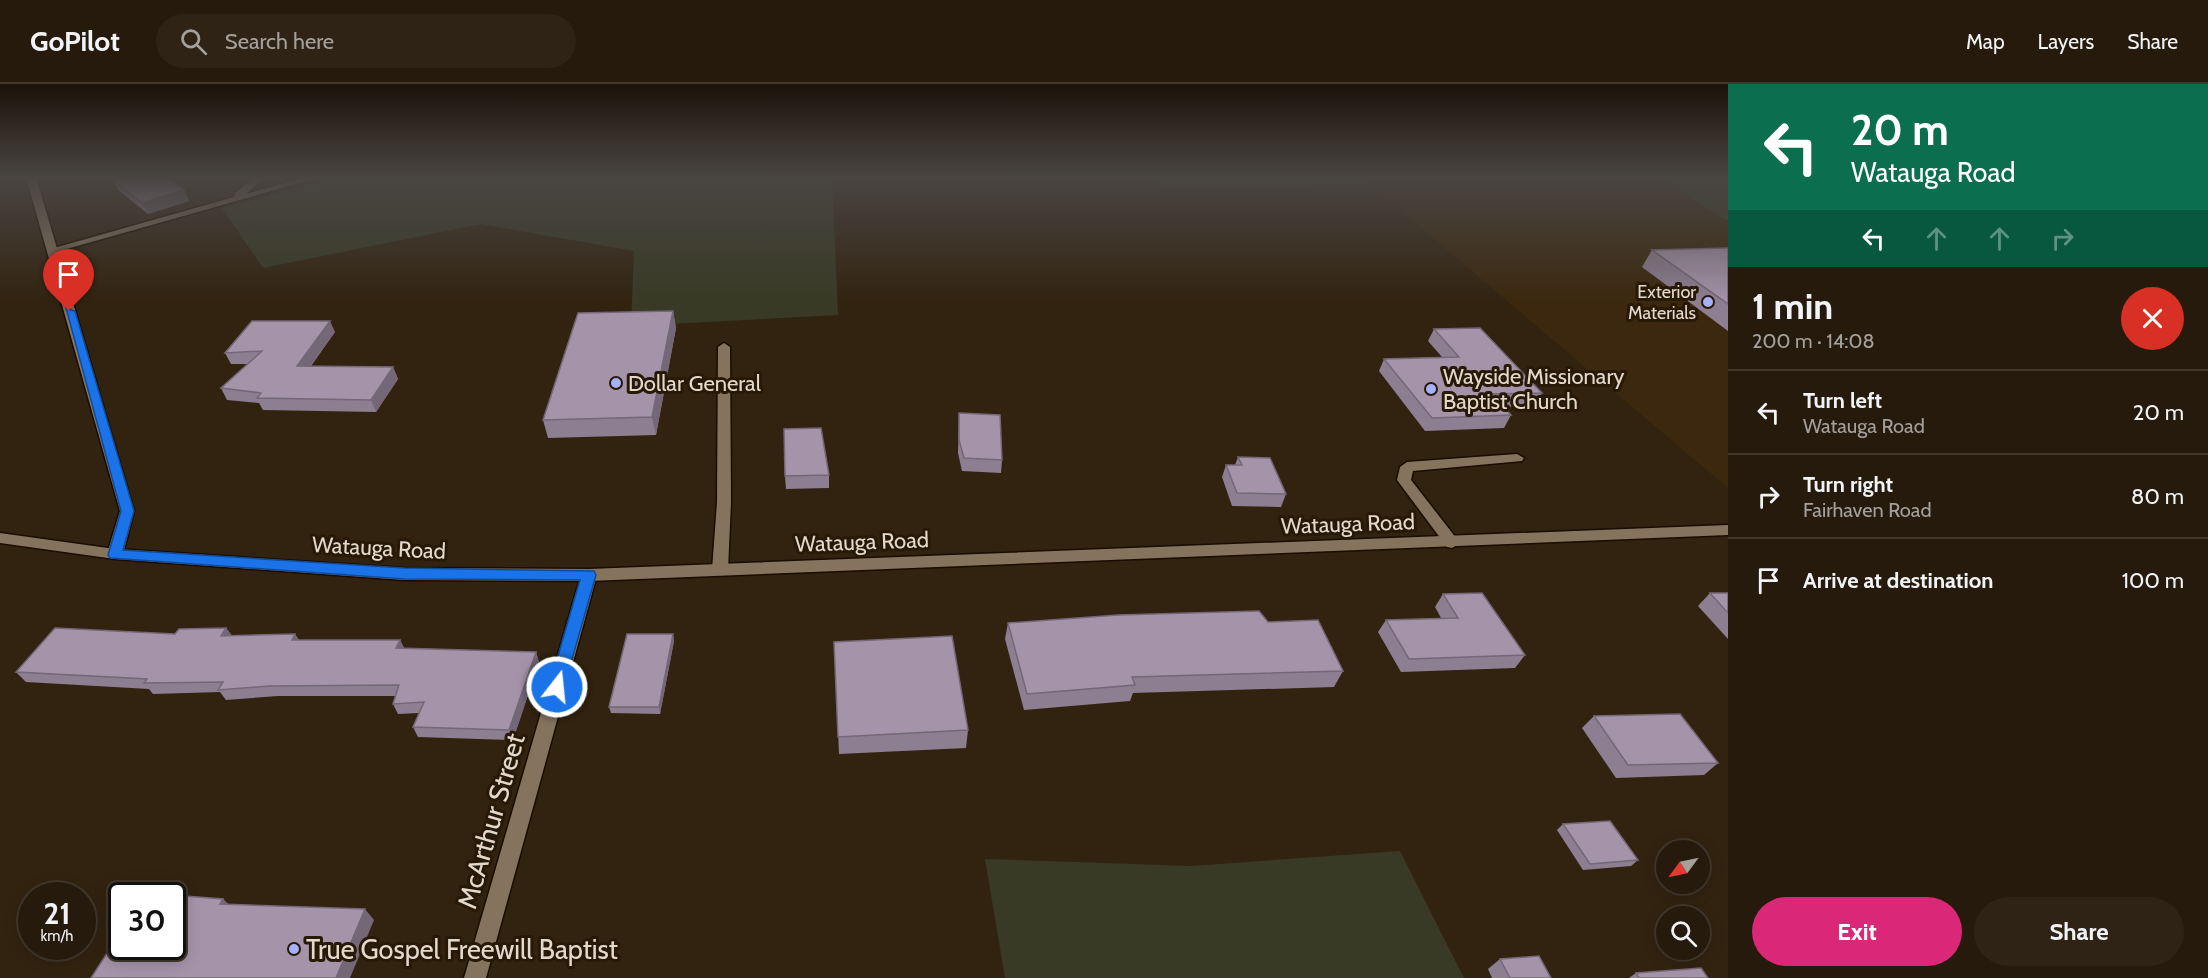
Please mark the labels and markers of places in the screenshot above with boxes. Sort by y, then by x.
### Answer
pin [43,249,94,311]
place label: Exterior Materials [1628,281,1696,324]
marker: Exterior Materials [1701,295,1715,309]
place label: Wayside Missionary Baptist Church [1443,363,1624,415]
place label: Dollar General [628,370,762,397]
marker: Dollar General [609,376,623,390]
marker: Wayside Missionary Baptist Church [1424,382,1438,396]
place label: True Gospel Freewill Baptist [306,933,618,966]
marker: True Gospel Freewill Baptist [287,942,301,956]

